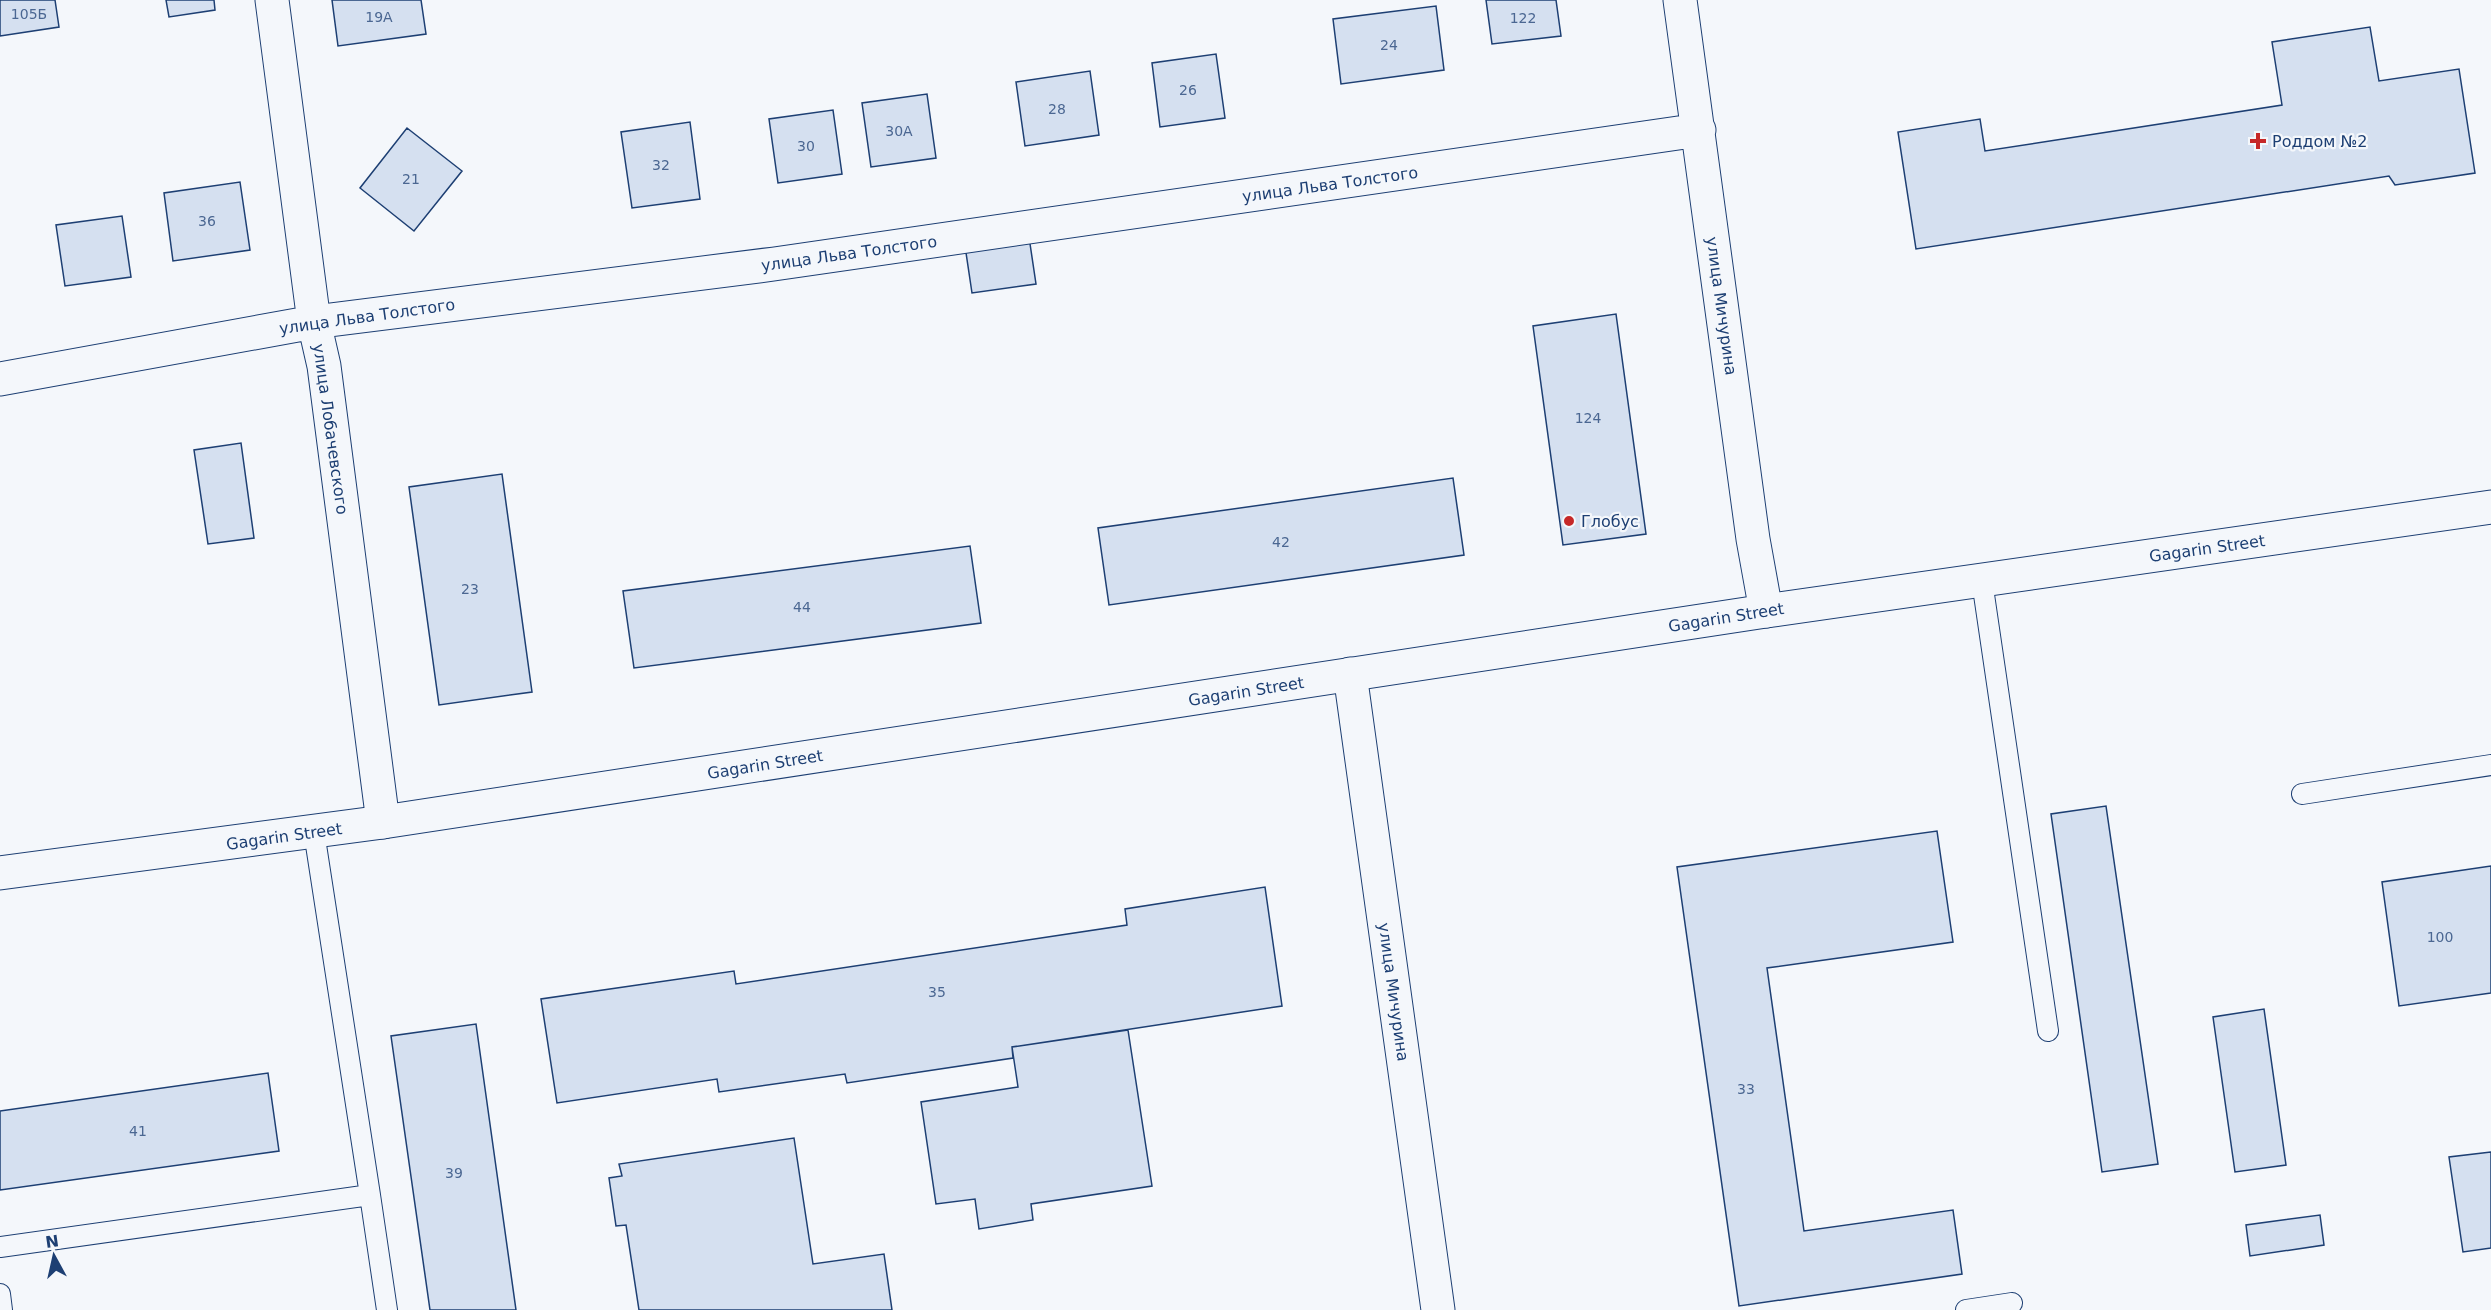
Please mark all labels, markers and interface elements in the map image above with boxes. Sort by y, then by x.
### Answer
house number: 105Б [11,6,47,22]
house number: 19А [365,9,393,25]
house number: 122 [1510,10,1536,26]
house number: 24 [1380,37,1398,53]
house number: 26 [1179,82,1197,98]
house number: 28 [1048,101,1066,117]
house number: 30А [885,123,913,139]
marker: Роддом №2 [2249,132,2267,150]
place label: Роддом №2 [2272,132,2367,151]
house number: 30 [797,138,815,154]
house number: 32 [652,157,670,173]
street label: улица Льва Толстого [1241,163,1419,206]
house number: 21 [402,171,420,187]
house number: 36 [198,213,216,229]
street label: улица Льва Толстого [760,232,938,275]
street label: улица Мичурина [1702,236,1741,377]
street label: улица Льва Толстого [278,295,456,338]
street label: улица Лобачевского [309,342,352,516]
house number: 124 [1575,410,1601,426]
place label: Глобус [1581,512,1639,531]
marker: Глобус [1562,514,1576,528]
street label: Gagarin Street [2148,531,2266,566]
house number: 42 [1272,534,1290,550]
house number: 23 [461,581,479,597]
house number: 44 [793,599,811,615]
street label: Gagarin Street [1667,599,1785,636]
street label: Gagarin Street [1187,673,1305,710]
street label: Gagarin Street [706,746,824,783]
street label: Gagarin Street [225,819,343,854]
street label: улица Мичурина [1374,922,1413,1063]
house number: 100 [2427,929,2453,945]
house number: 35 [928,984,946,1000]
house number: 33 [1737,1081,1755,1097]
house number: 41 [129,1123,147,1139]
house number: 39 [445,1165,463,1181]
north arrow [24,1226,84,1286]
text: N [44,1231,60,1252]

